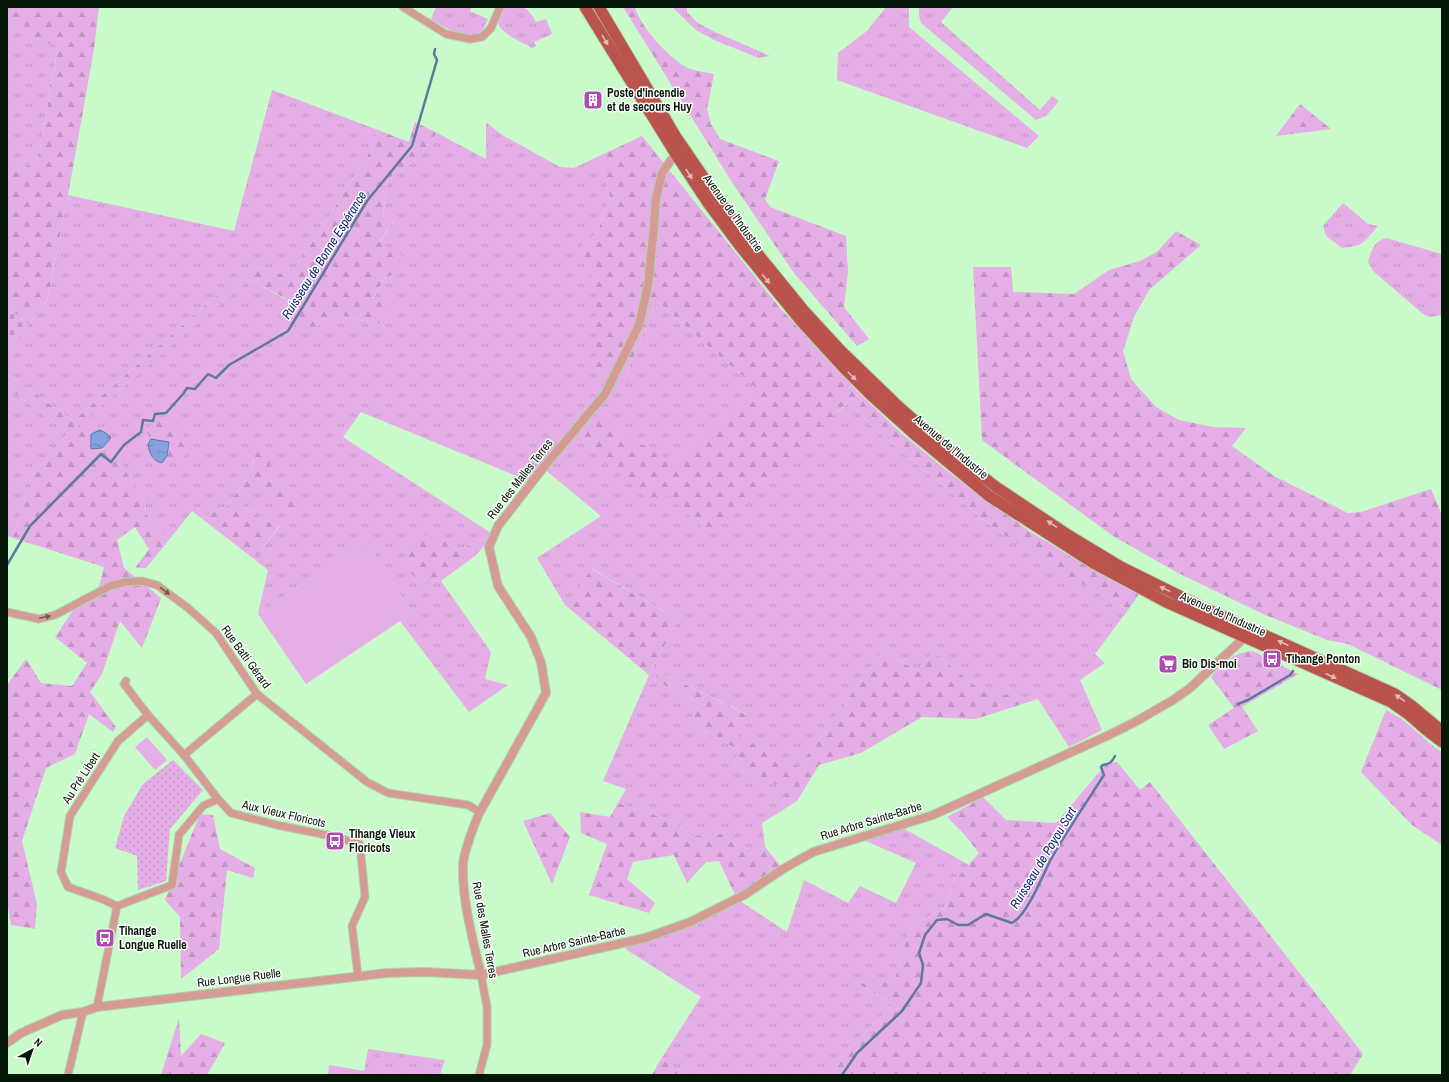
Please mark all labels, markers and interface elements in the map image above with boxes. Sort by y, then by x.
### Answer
one-way arrow [602,34,609,46]
place label: Poste d'incendie et de secours Huy [607,85,692,115]
building icon: Poste d'incendie et de secours Huy [582,89,604,111]
one-way arrow [685,169,693,179]
street label: Avenue de l'Industrie [699,170,767,255]
water label: Ruisseau de Bonne Espérance [278,188,370,322]
one-way arrow [762,273,771,284]
one-way arrow [847,371,857,381]
street label: Avenue de l'Industrie [910,411,991,483]
street label: Rue des Malles Terres [484,436,556,522]
one-way arrow [1046,521,1058,528]
one-way arrow [1159,585,1171,592]
one-way arrow [159,587,170,595]
street label: Avenue de l'Industrie [1177,588,1268,640]
one-way arrow [39,614,51,620]
street label: Rue Batti Gérard [218,622,274,692]
one-way arrow [1277,640,1288,646]
bus stop icon: Tihange Ponton [1261,648,1283,670]
place label: Tihange Ponton [1286,651,1360,667]
supermarket icon: Bio Dis-moi [1157,653,1179,675]
place label: Bio Dis-moi [1182,656,1237,672]
one-way arrow [1326,673,1337,679]
one-way arrow [1395,694,1406,702]
street label: Au Pré Libert [58,749,104,808]
street label: Aux Vieux Floricots [240,796,327,831]
street label: Rue Arbre Sainte-Barbe [818,798,924,844]
water label: Ruisseau de Poyou Sart [1006,803,1081,912]
place label: Tihange Vieux Floricots [349,826,416,856]
bus stop icon: Tihange Vieux Floricots [324,830,346,852]
street label: Rue des Malles Terres [469,880,501,980]
street label: Rue Arbre Sainte-Barbe [521,922,627,962]
place label: Tihange Longue Ruelle [119,923,187,953]
bus stop icon: Tihange Longue Ruelle [94,927,116,949]
street label: Rue Longue Ruelle [196,965,282,991]
north arrow [12,1030,52,1070]
text: N [31,1035,45,1050]

